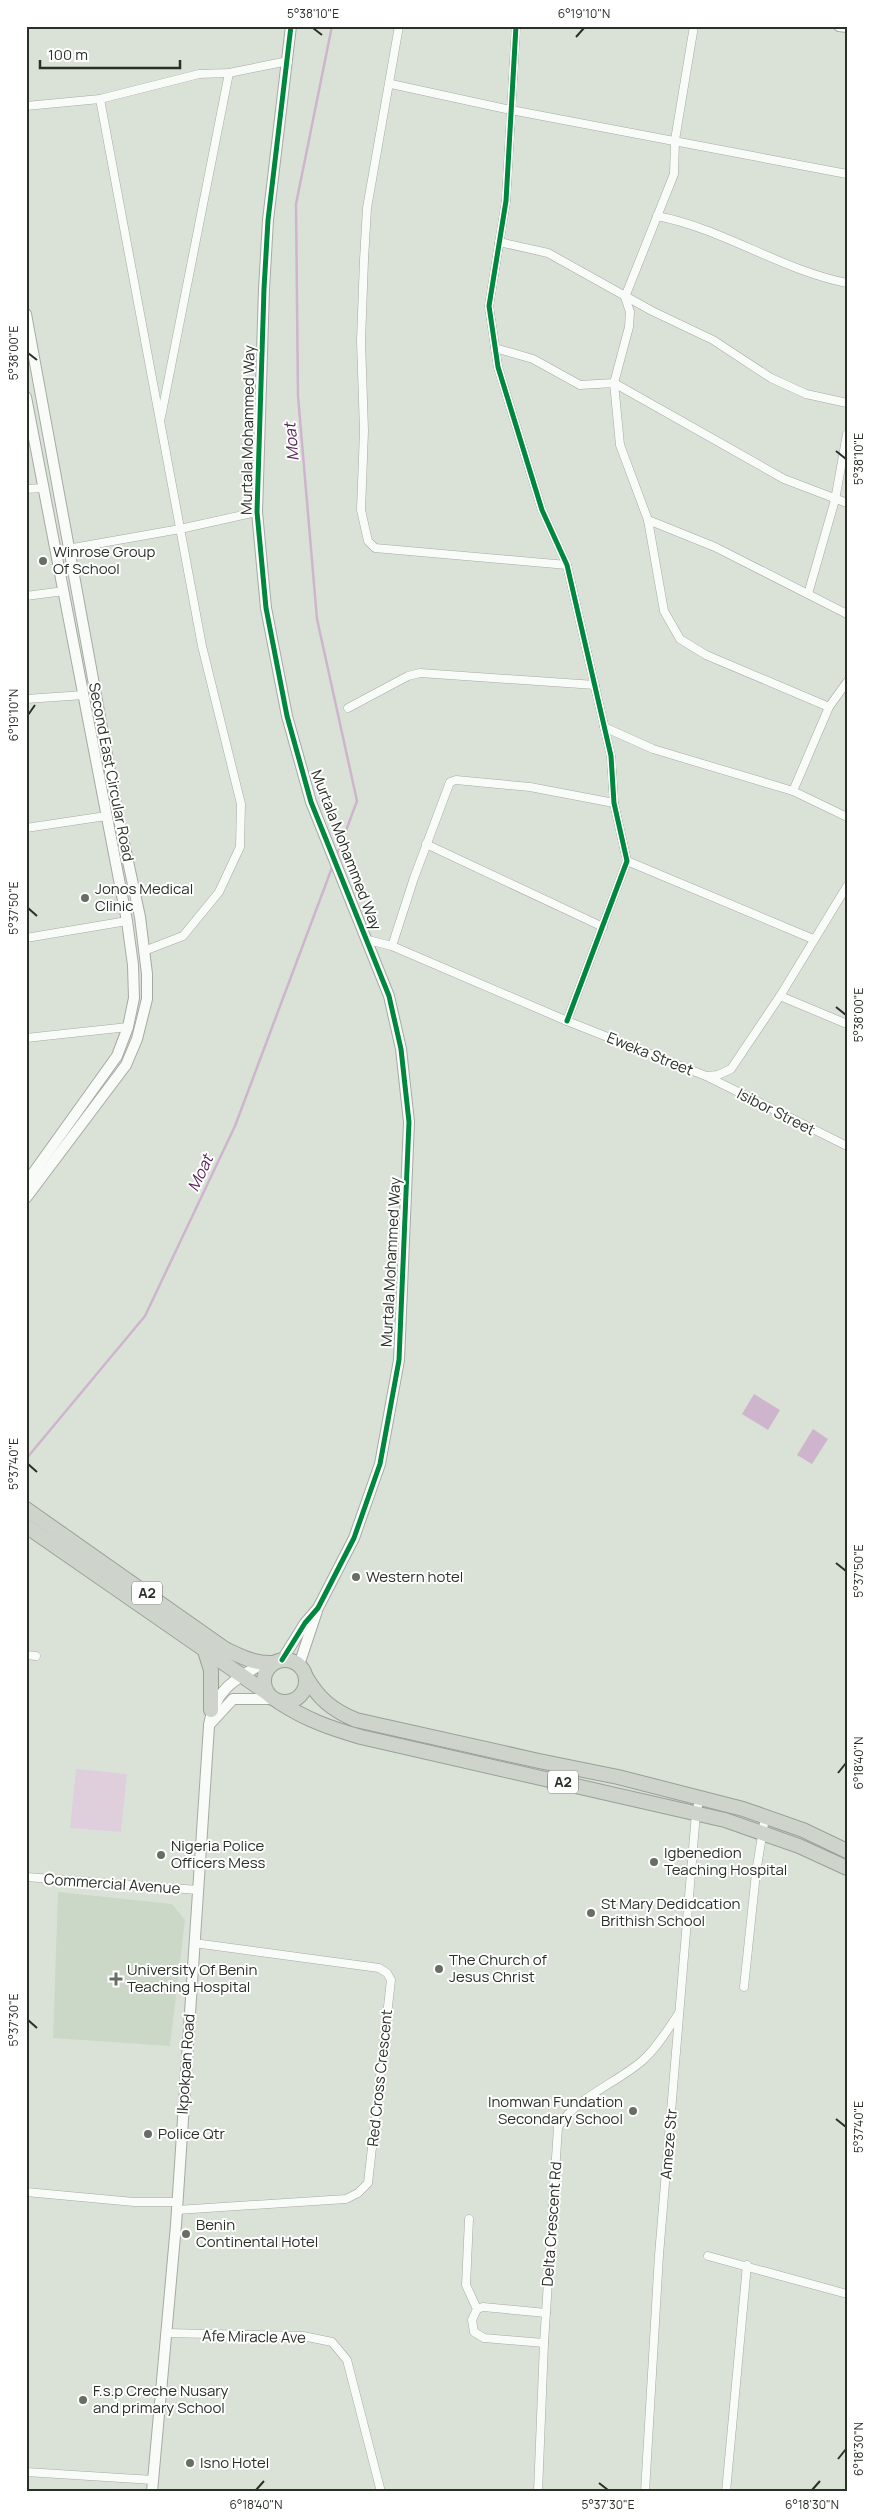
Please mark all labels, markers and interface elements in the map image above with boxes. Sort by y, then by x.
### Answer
text: 5°38'10"E [287,5,339,22]
text: 6°19'10"N [558,5,610,22]
scale bar [40,38,180,70]
text: 100 m [48,44,88,65]
text: 5°38'00"E [5,326,22,380]
street label: Murtala Mohammed Way [236,345,259,515]
water label: Moat [278,420,304,462]
text: 5°38'10"E [850,433,867,485]
place label: Winrose Group Of School [53,541,155,579]
marker: Winrose Group Of School [37,555,49,567]
street label: Second East Circular Road [84,681,139,863]
text: 6°19'10"N [5,689,22,741]
street label: Murtala Mohammed Way [306,767,387,933]
place label: Jonos Medical Clinic [95,878,193,916]
text: 5°37'50"E [5,881,22,935]
marker: Jonos Medical Clinic [79,892,91,904]
text: 5°38'00"E [850,988,867,1042]
street label: Eweka Street [604,1027,696,1080]
street label: Isibor Street [734,1083,819,1140]
water label: Moat [182,1150,219,1195]
street label: Murtala Mohammed Way [376,1176,405,1347]
text: 5°37'40"E [5,1438,22,1490]
text: 5°37'50"E [850,1544,867,1598]
place label: Western hotel [366,1566,463,1587]
marker: Western hotel [350,1571,362,1583]
road number: A2 [132,1582,162,1605]
text: 6°18'40"N [850,1737,867,1789]
road number: A2 [548,1770,578,1794]
place label: Nigeria Police Officers Mess [171,1835,266,1873]
place label: Igbenedion Teaching Hospital [664,1842,787,1880]
marker: Nigeria Police Officers Mess [155,1849,167,1861]
marker: Igbenedion Teaching Hospital [648,1856,660,1868]
street label: Commercial Avenue [43,1868,181,1899]
place label: St Mary Dedidcation Brithish School [601,1893,740,1931]
marker: St Mary Dedidcation Brithish School [585,1907,597,1919]
place label: The Church of Jesus Christ [449,1949,548,1987]
place label: University Of Benin Teaching Hospital [127,1959,258,1997]
marker: The Church of Jesus Christ [433,1963,445,1975]
marker: University Of Benin Teaching Hospital [109,1972,123,1986]
text: 5°37'30"E [5,1993,22,2047]
street label: Red Cross Crescent [362,2008,397,2148]
street label: Ikpokpan Road [172,2013,199,2115]
place label: Inomwan Fundation Secondary School [488,2091,623,2129]
text: 5°37'40"E [850,2101,867,2153]
marker: Inomwan Fundation Secondary School [627,2105,639,2117]
street label: Ameze Str [655,2107,682,2180]
place label: Police Qtr [158,2123,226,2144]
marker: Police Qtr [142,2128,154,2140]
street label: Delta Crescent Rd [537,2161,566,2287]
place label: Benin Continental Hotel [196,2214,318,2252]
marker: Benin Continental Hotel [180,2228,192,2240]
street label: Afe Miracle Ave [202,2325,306,2348]
place label: F.s.p Creche Nusary and primary School [93,2380,229,2418]
marker: F.s.p Creche Nusary and primary School [77,2394,89,2406]
text: 6°18'30"N [850,2422,867,2476]
place label: Isno Hotel [200,2452,269,2473]
marker: Isno Hotel [184,2457,196,2469]
text: 6°18'40"N [230,2496,282,2513]
text: 5°37'30"E [581,2496,635,2513]
text: 6°18'30"N [785,2496,839,2513]

